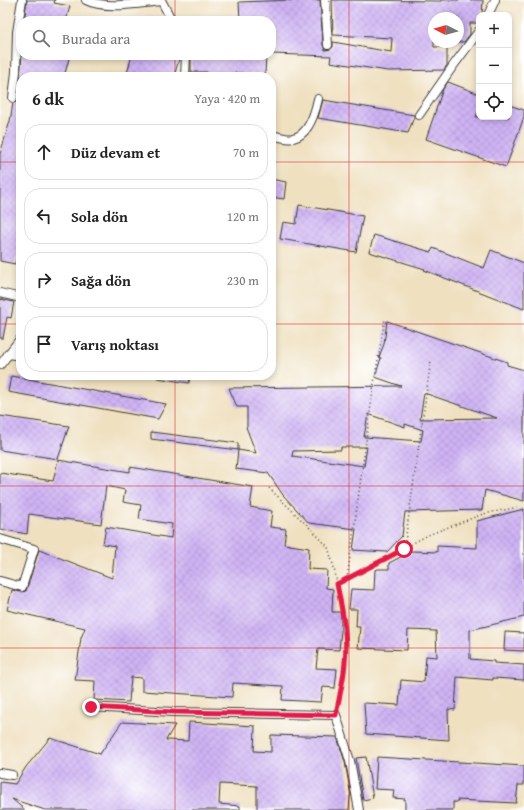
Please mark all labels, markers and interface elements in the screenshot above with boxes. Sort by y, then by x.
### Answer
north arrow [428,12,464,48]
map controls [476,12,512,120]
button: + [476,12,512,48]
search box [16,16,276,60]
icon: search [30,27,52,49]
text: Burada ara [62,28,130,49]
button: − [476,48,512,84]
button: locate [476,84,512,120]
text: 6 dk [32,86,64,111]
text: Yaya · 420 m [194,89,260,108]
icon: ahead [33,141,55,163]
text: Düz devam et [71,142,160,163]
text: 70 m [233,143,259,162]
icon: left [33,205,55,227]
text: Sola dön [71,206,128,227]
text: 120 m [227,207,259,226]
icon: right [33,269,55,291]
text: Sağa dön [71,270,131,291]
text: 230 m [227,271,259,290]
icon: arrive [33,333,55,355]
text: Varış noktası [71,334,159,355]
route start [395,540,413,558]
route end [82,698,100,716]

